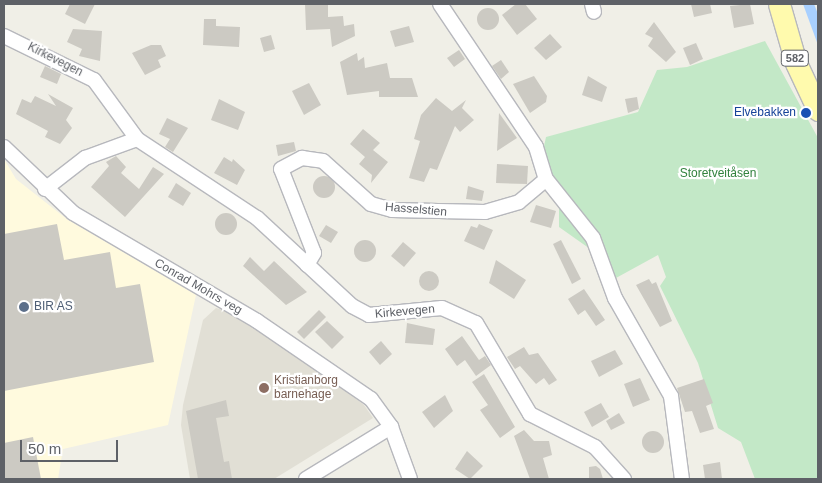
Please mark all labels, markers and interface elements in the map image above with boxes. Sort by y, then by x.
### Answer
street label: Kirkevegen [25,40,85,80]
road number: 582 [780,49,810,66]
place label: Elvebakken [734,106,796,120]
marker: Elvebakken [800,107,812,119]
park label: Storetveitåsen [680,167,756,181]
street label: Hasselstien [384,200,448,220]
street label: Conrad Mohrs veg [152,256,244,318]
place label: BIR AS [34,300,73,314]
marker: BIR AS [18,301,30,313]
street label: Kirkevegen [374,302,436,322]
place label: Kristianborg barnehage [274,374,338,402]
marker: Kristianborg barnehage [258,382,270,394]
scale bar [22,430,120,462]
text: 50 m [28,440,61,457]

